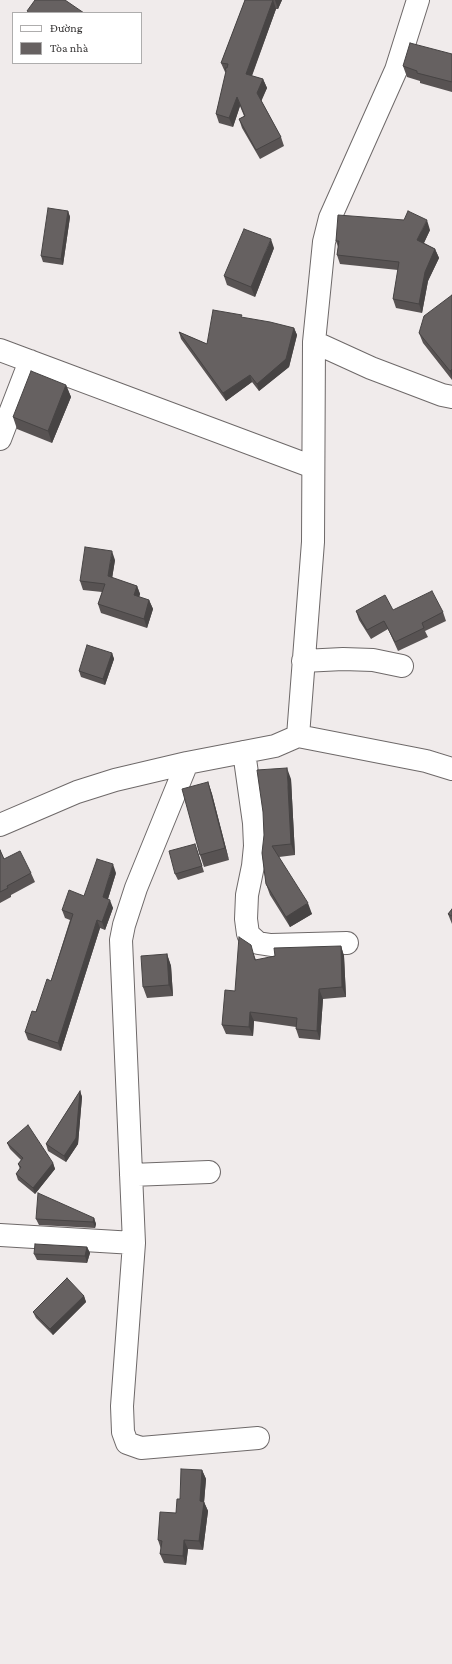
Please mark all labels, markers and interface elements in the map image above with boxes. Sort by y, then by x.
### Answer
legend [12,12,142,64]
text: Đường [50,21,83,35]
text: Tòa nhà [50,41,88,55]

